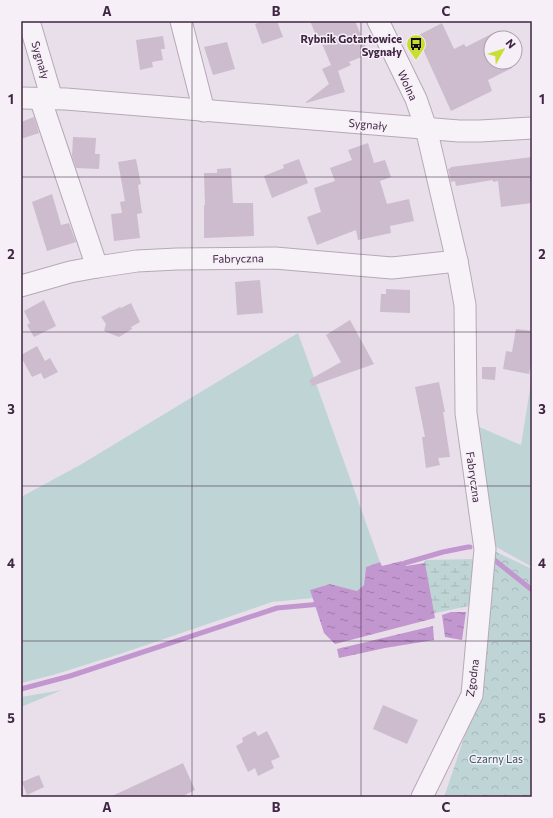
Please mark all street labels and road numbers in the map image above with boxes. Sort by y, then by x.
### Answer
street label: Sygnały [29,40,53,81]
street label: Wolna [395,68,421,102]
street label: Sygnały [348,116,388,132]
street label: Fabryczna [212,251,264,265]
street label: Fabryczna [464,451,484,503]
street label: Zgodna [463,658,481,698]

